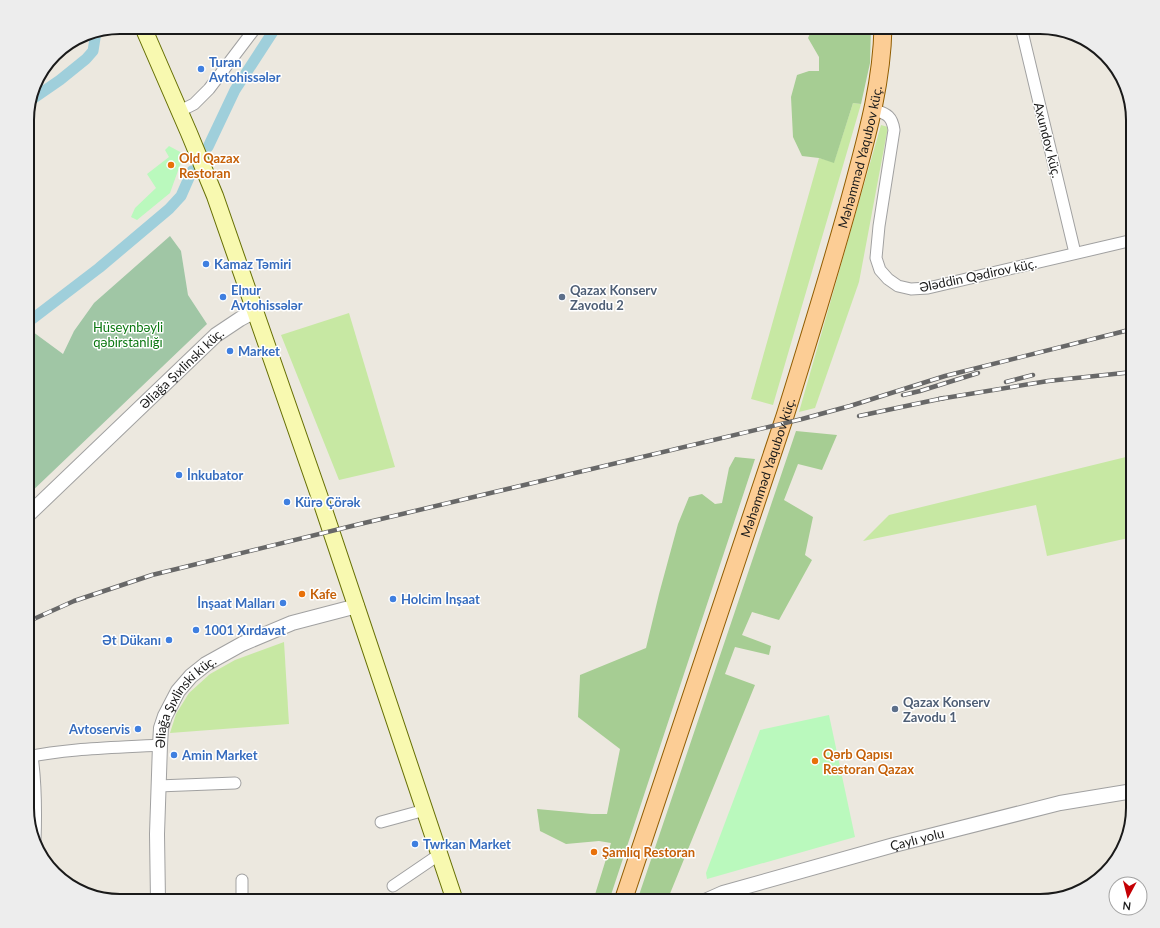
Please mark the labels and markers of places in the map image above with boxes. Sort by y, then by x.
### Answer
place label: Turan Avtohissələr [208,54,281,85]
marker: Turan Avtohissələr [196,64,206,74]
place label: Old Qazax Restoran [179,150,240,181]
marker: Old Qazax Restoran [166,160,176,170]
place label: Kamaz Təmiri [214,256,291,272]
marker: Kamaz Təmiri [201,259,211,269]
place label: Elnur Avtohissələr [230,282,303,313]
place label: Qazax Konserv Zavodu 2 [570,282,657,313]
marker: Elnur Avtohissələr [218,292,228,302]
marker: Qazax Konserv Zavodu 2 [557,292,567,302]
place label: Market [238,343,280,359]
marker: Market [225,346,235,356]
place label: İnkubator [187,467,244,483]
marker: İnkubator [174,470,184,480]
place label: Kürə Çörək [295,494,361,510]
marker: Kürə Çörək [282,497,292,507]
place label: Kafe [310,586,337,602]
marker: Kafe [297,589,307,599]
place label: Holcim İnşaat [401,591,480,607]
marker: Holcim İnşaat [388,594,398,604]
place label: İnşaat Malları [197,595,275,611]
marker: İnşaat Malları [278,598,288,608]
place label: 1001 Xırdavat [204,622,286,638]
marker: 1001 Xırdavat [191,625,201,635]
place label: Ət Dükanı [102,632,161,648]
marker: Ət Dükanı [164,635,174,645]
place label: Qazax Konserv Zavodu 1 [903,694,990,725]
marker: Qazax Konserv Zavodu 1 [890,704,900,714]
place label: Avtoservis [68,721,130,737]
marker: Avtoservis [133,724,143,734]
place label: Qərb Qapısı Restoran Qazax [823,746,914,777]
place label: Amin Market [181,747,258,763]
marker: Amin Market [169,750,179,760]
marker: Qərb Qapısı Restoran Qazax [810,756,820,766]
place label: Twrkan Market [423,836,511,852]
marker: Twrkan Market [410,839,420,849]
place label: Şamlıq Restoran [602,844,695,860]
marker: Şamlıq Restoran [589,847,599,857]

